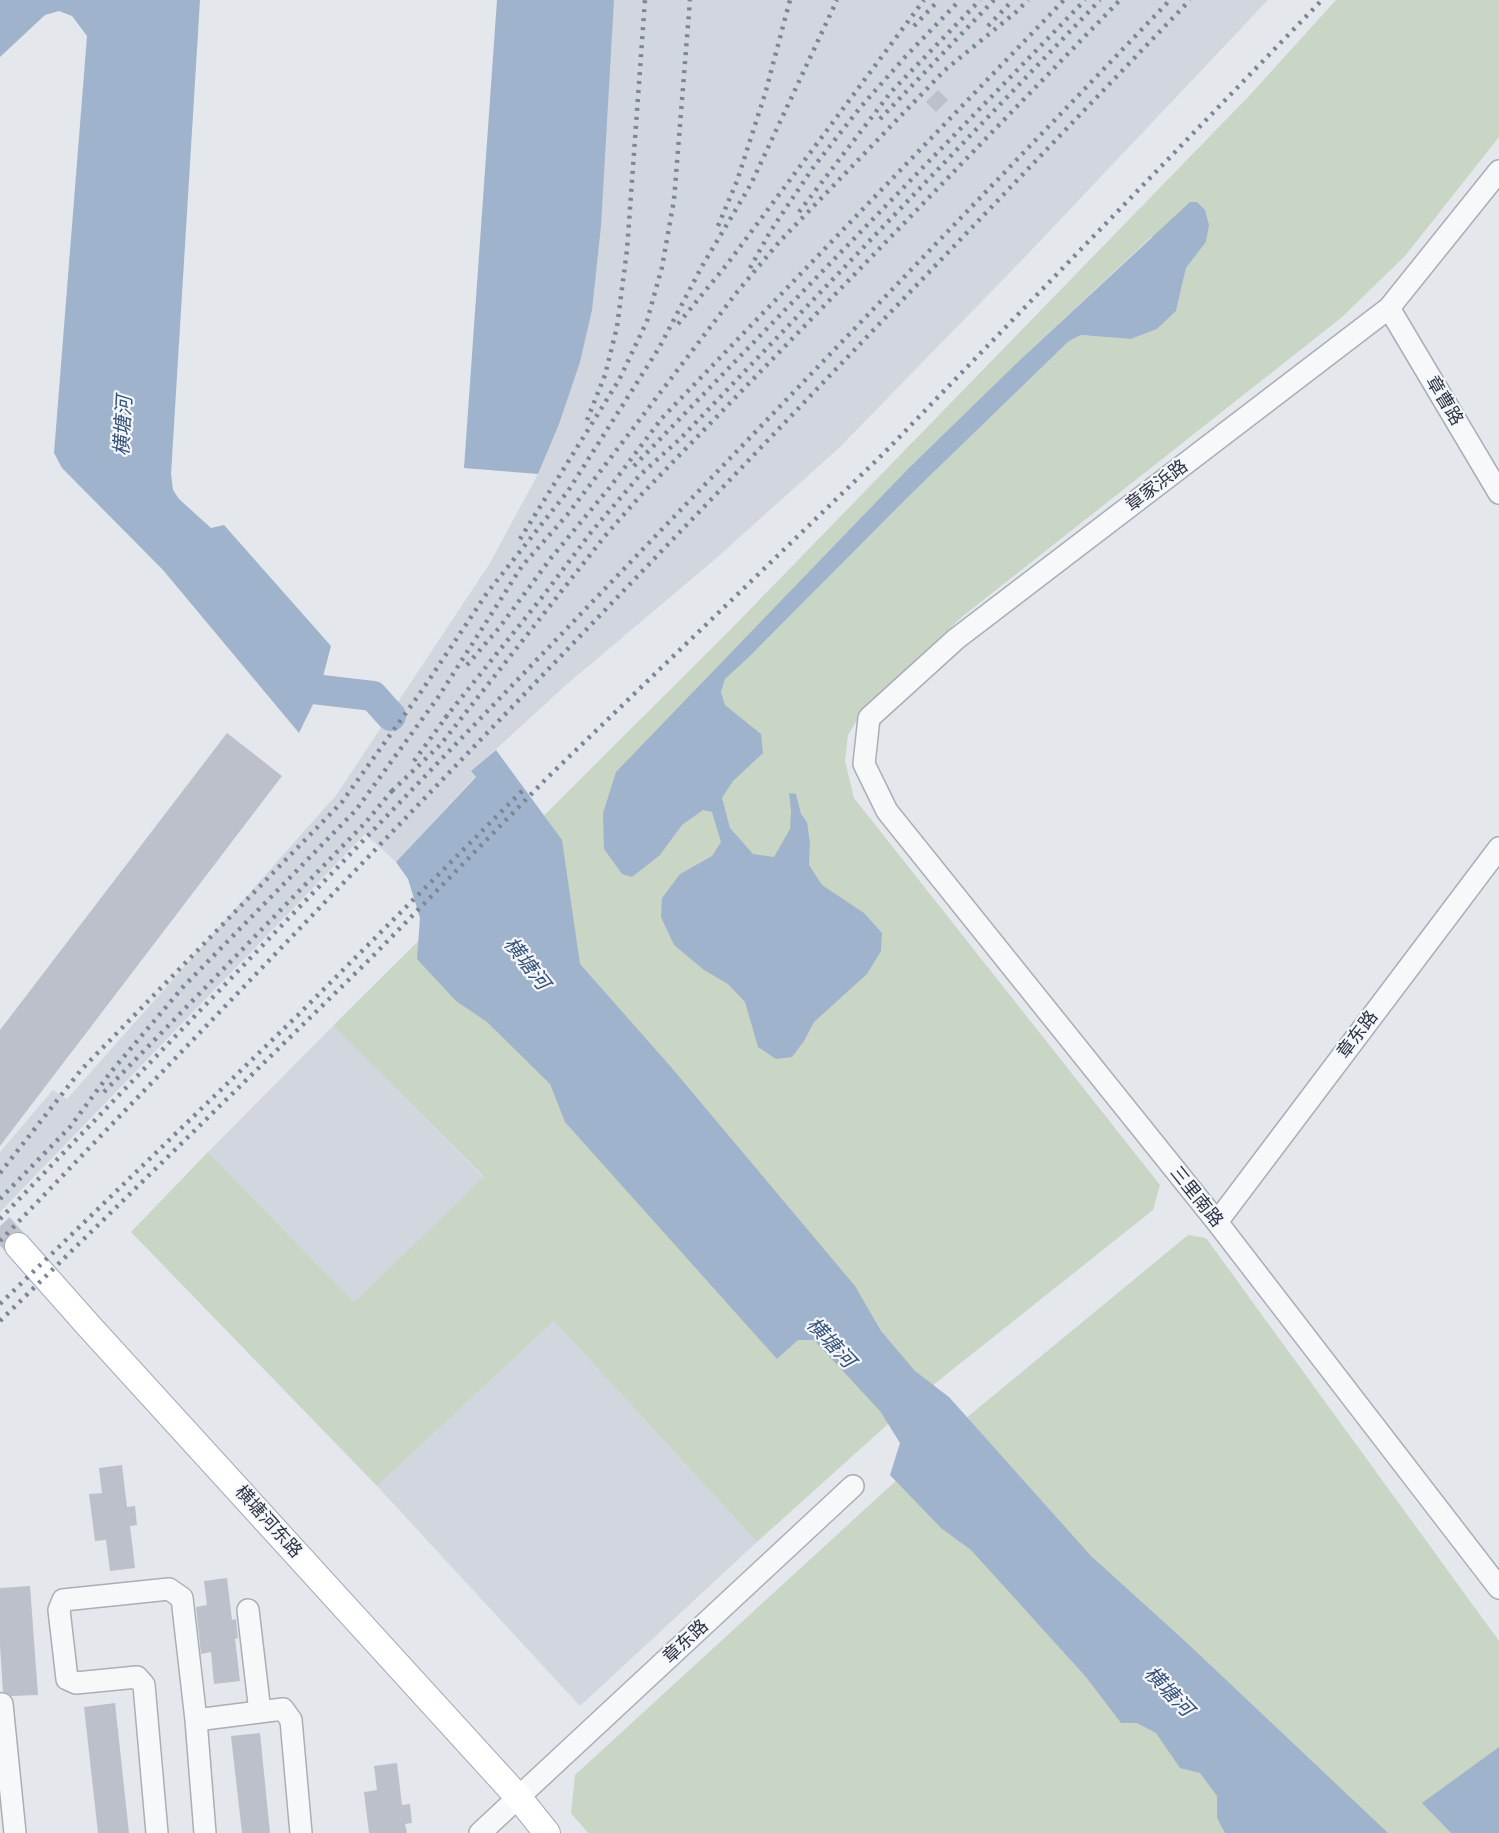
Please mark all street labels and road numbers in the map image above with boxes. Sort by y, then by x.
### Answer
street label: 章曹路 [1421,372,1467,430]
street label: 章家浜路 [1122,456,1192,516]
street label: 章东路 [1333,1007,1383,1063]
street label: 三里南路 [1165,1162,1227,1232]
street label: 横塘河东路 [230,1481,306,1563]
street label: 章东路 [659,1616,713,1668]

